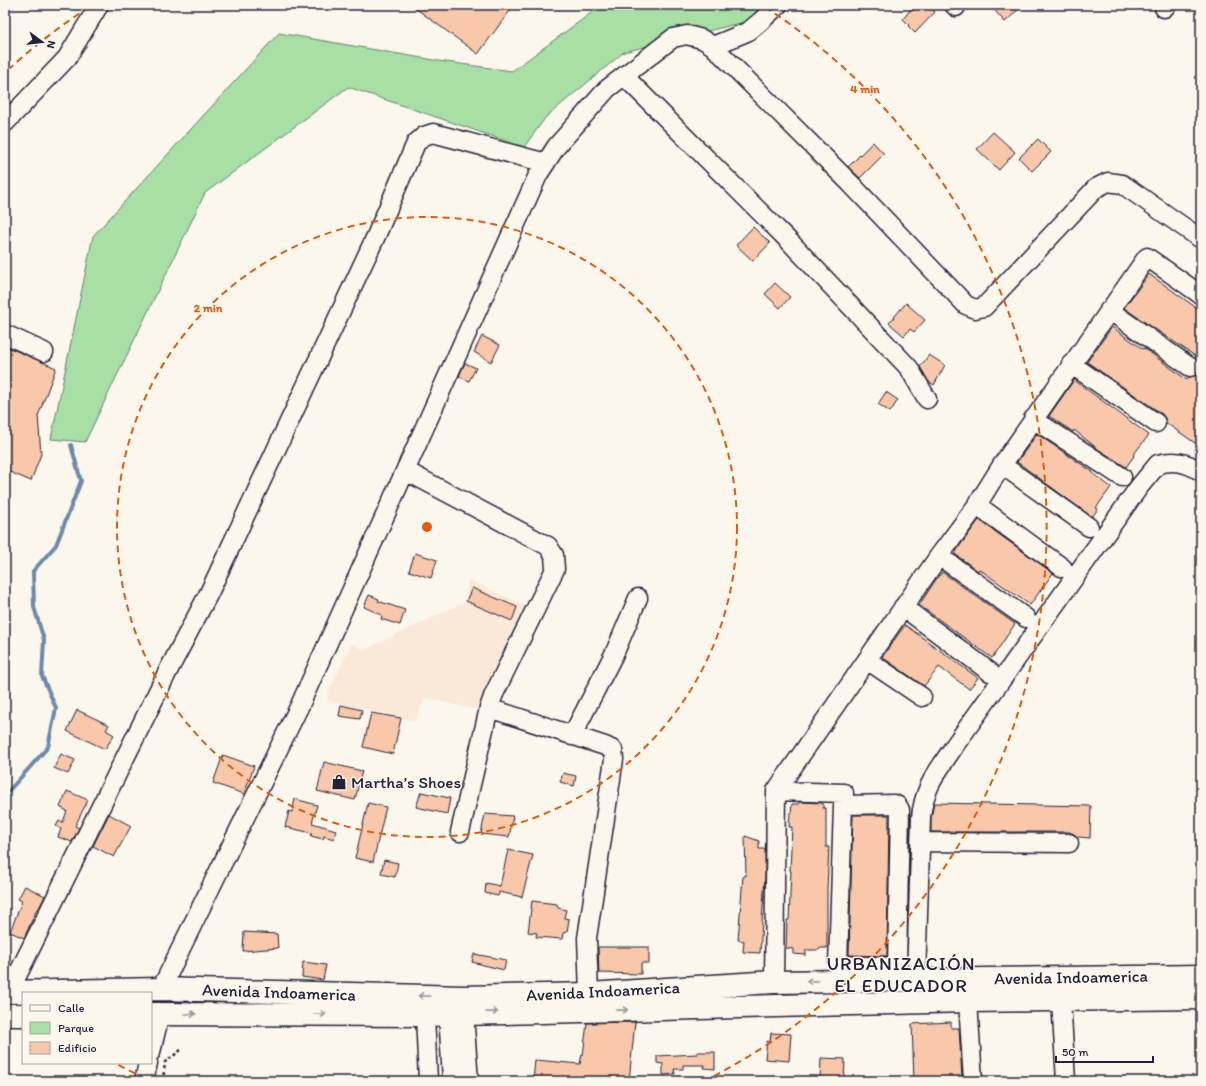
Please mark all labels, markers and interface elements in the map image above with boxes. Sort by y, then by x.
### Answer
north arrow [22,22,62,62]
text: N [44,39,58,50]
text: 4 min [850,82,880,96]
text: 2 min [194,301,223,315]
centre of rings [420,520,434,534]
place label: Martha’s Shoes [351,772,461,792]
shop icon: Martha’s Shoes [330,773,348,791]
district label: URBANIZACIÓN EL EDUCADOR [826,952,976,997]
street label: Avenida Indoamerica [994,966,1148,988]
street label: Avenida Indoamerica [526,977,680,1005]
one-way arrow [806,977,819,985]
street label: Avenida Indoamerica [202,979,356,1005]
legend [22,992,152,1064]
one-way arrow [418,993,431,1000]
text: Calle [58,1001,85,1015]
one-way arrow [615,1006,628,1014]
one-way arrow [485,1009,498,1016]
one-way arrow [183,1010,196,1018]
one-way arrow [313,1010,326,1018]
text: Parque [58,1021,94,1035]
scale bar [1056,1038,1153,1064]
text: Edificio [58,1041,97,1055]
text: 50 m [1062,1045,1088,1059]

